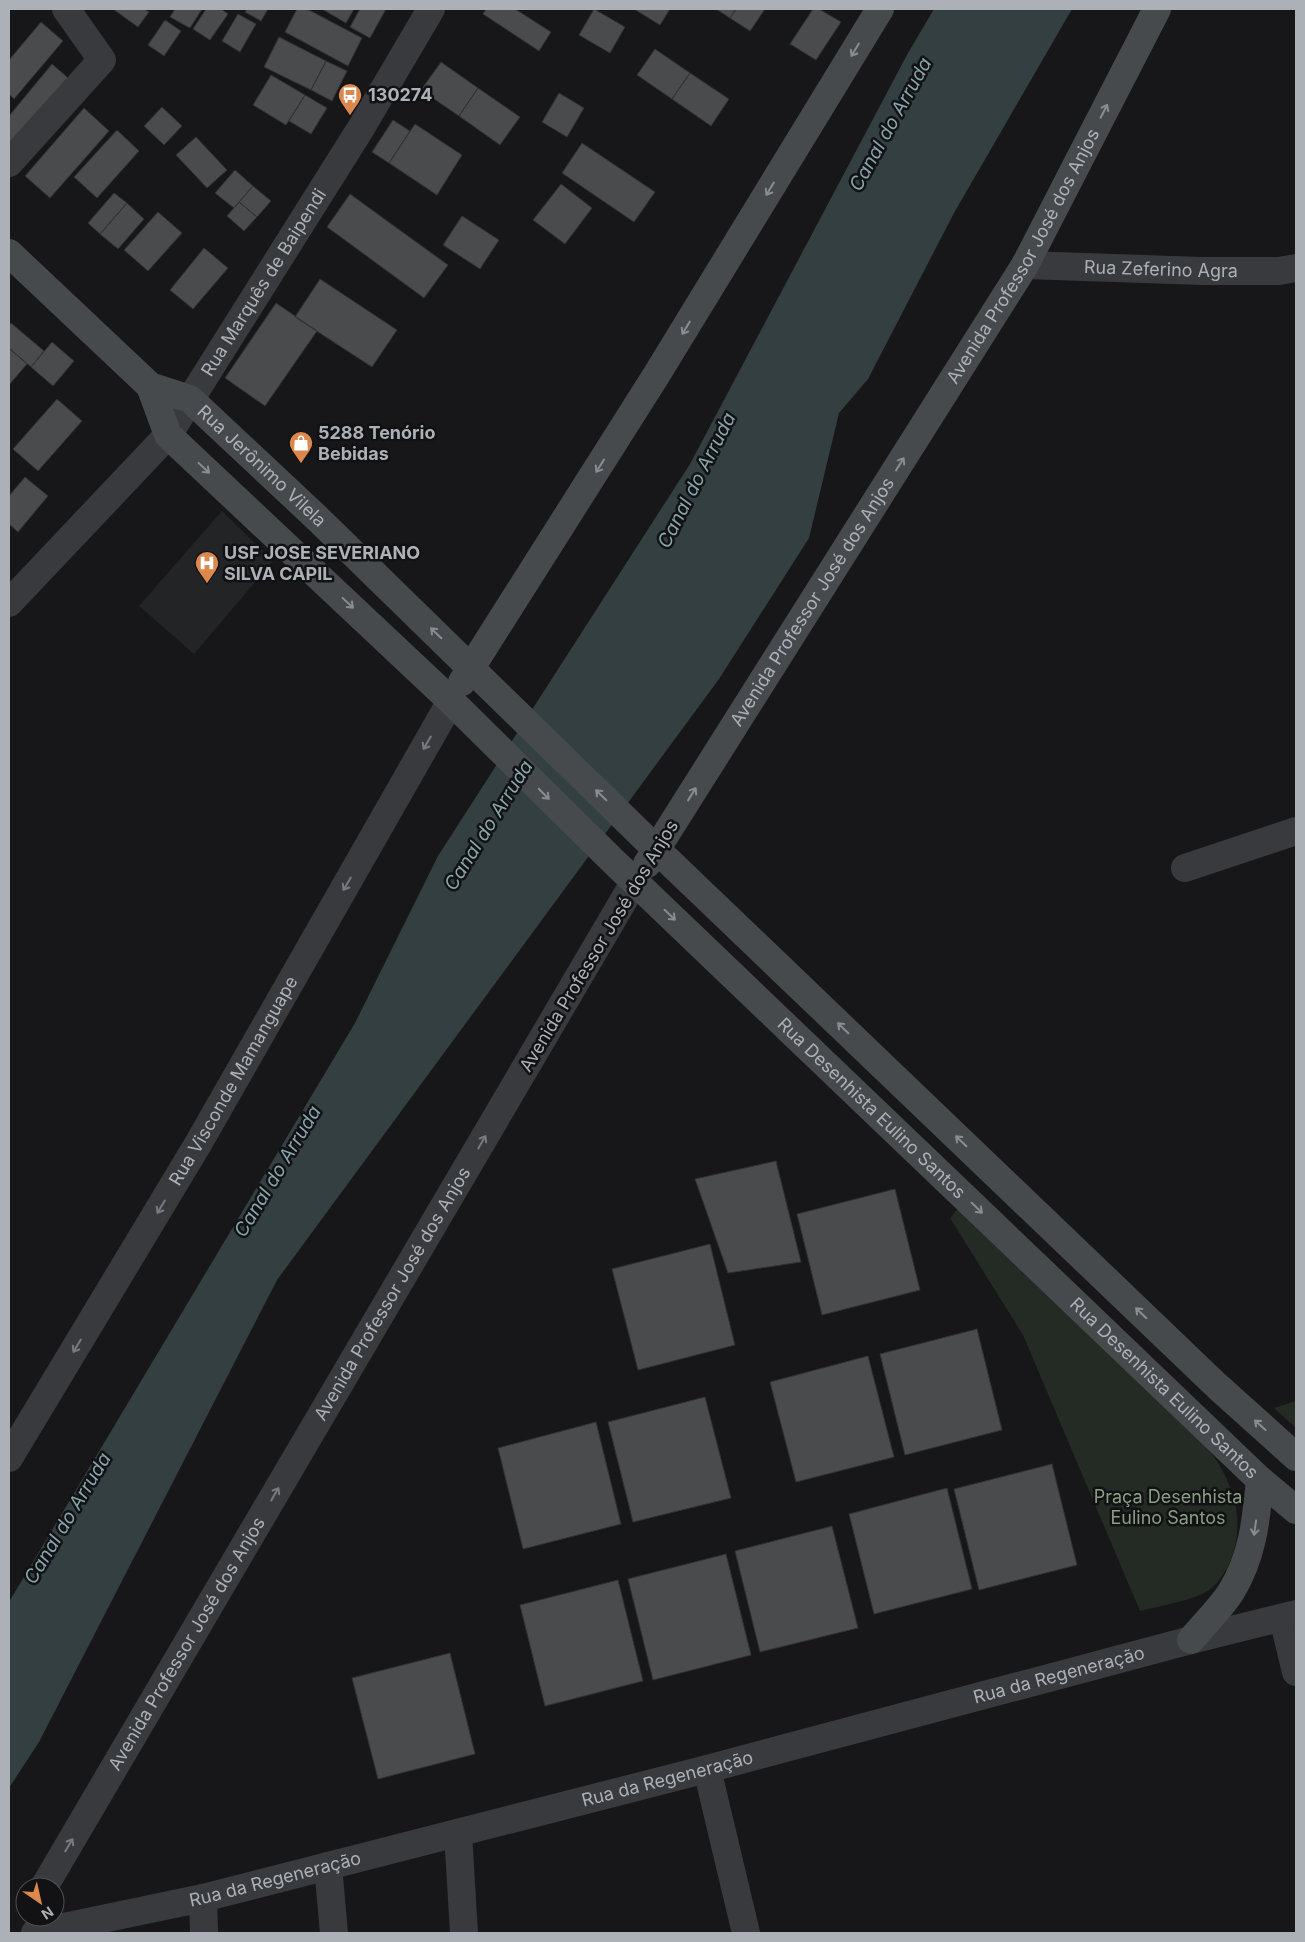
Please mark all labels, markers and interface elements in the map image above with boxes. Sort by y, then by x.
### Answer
one-way arrow [849,43,859,57]
water label: Canal do Arruda [844,53,937,195]
bus stop icon: 130274 [337,82,363,116]
place label: 130274 [368,84,432,105]
one-way arrow [1099,104,1109,119]
street label: Avenida Professor José dos Anjos [942,125,1103,387]
one-way arrow [765,182,775,196]
street label: Rua Marquês de Baipendi [197,185,330,380]
street label: Rua Zeferino Agra [1084,256,1238,281]
one-way arrow [680,320,690,334]
street label: Rua Jerônimo Vilela [193,401,331,531]
water label: Canal do Arruda [652,408,741,552]
place label: 5288 Tenório Bebidas [318,422,436,464]
shop icon: 5288 Tenório Bebidas [288,430,314,464]
one-way arrow [895,457,905,471]
one-way arrow [595,459,605,473]
one-way arrow [197,462,210,474]
street label: Avenida Professor José dos Anjos [726,473,898,730]
place label: USF JOSE SEVERIANO SILVA CAPIL [224,542,420,584]
hospital icon: USF JOSE SEVERIANO SILVA CAPIL [194,550,220,584]
one-way arrow [341,597,354,609]
one-way arrow [430,627,442,639]
one-way arrow [422,735,432,750]
water label: Canal do Arruda [439,756,538,895]
one-way arrow [538,787,550,800]
one-way arrow [687,787,697,801]
one-way arrow [595,789,608,801]
street label: Avenida Professor José dos Anjos [515,816,682,1075]
one-way arrow [341,877,351,891]
one-way arrow [664,909,676,921]
street label: Rua Visconde Mamanguape [165,972,302,1189]
street label: Rua Desenhista Eulino Santos [773,1013,970,1203]
one-way arrow [837,1022,850,1034]
water label: Canal do Arruda [229,1101,326,1241]
one-way arrow [955,1135,967,1147]
one-way arrow [477,1136,487,1150]
street label: Avenida Professor José dos Anjos [310,1163,475,1424]
one-way arrow [155,1199,165,1213]
one-way arrow [971,1202,983,1214]
street label: Rua Desenhista Eulino Santos [1066,1293,1263,1483]
one-way arrow [1136,1308,1148,1320]
one-way arrow [71,1338,81,1352]
one-way arrow [1253,1419,1266,1430]
water label: Canal do Arruda [19,1448,116,1588]
park label: Praça Desenhista Eulino Santos [1094,1486,1242,1528]
one-way arrow [271,1487,281,1501]
street label: Avenida Professor José dos Anjos [104,1513,269,1774]
one-way arrow [1250,1520,1260,1536]
street label: Rua da Regeneração [971,1642,1147,1708]
street label: Rua da Regeneração [579,1746,755,1811]
one-way arrow [65,1838,74,1853]
street label: Rua da Regeneração [187,1847,363,1911]
north arrow [15,1877,65,1927]
text: N [38,1903,57,1923]

